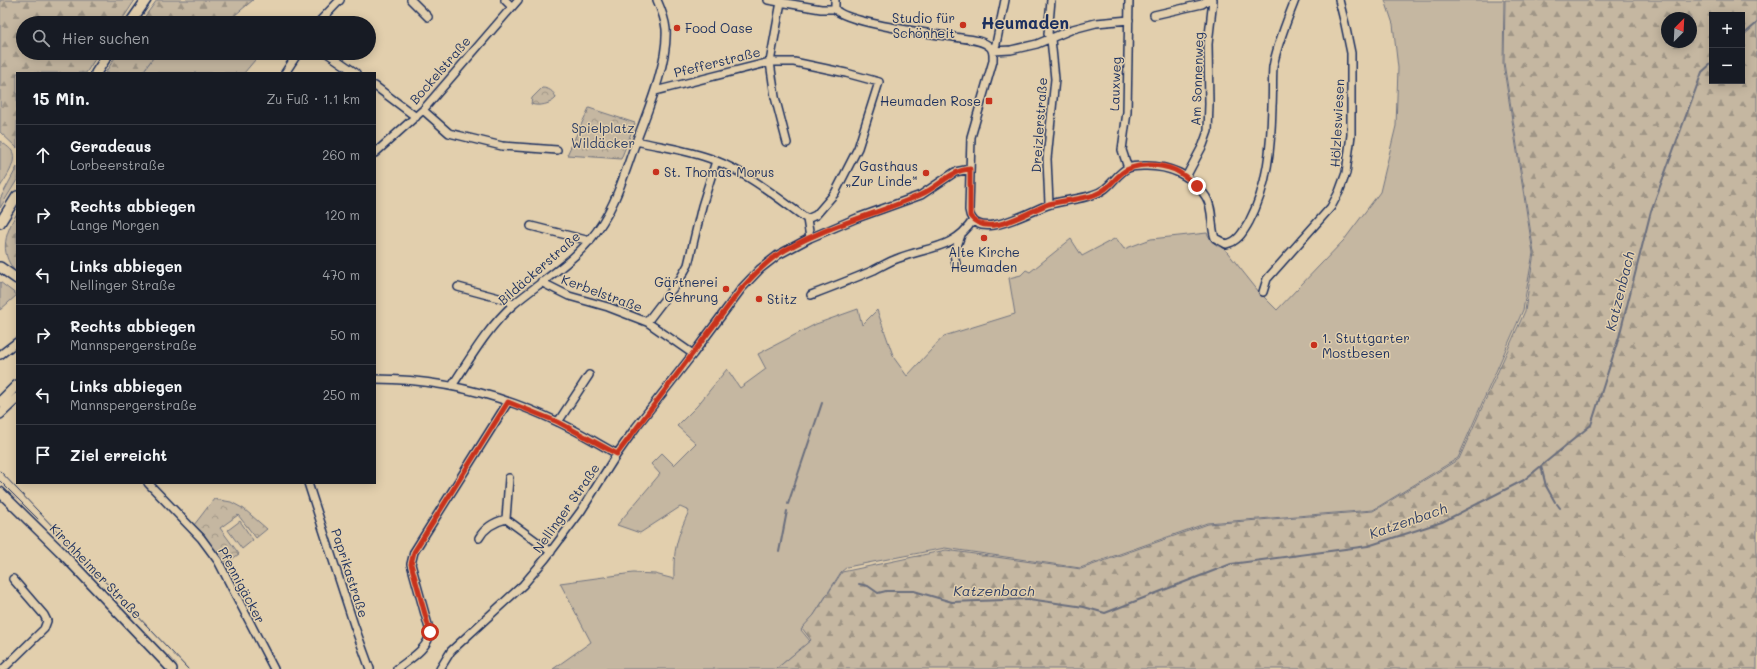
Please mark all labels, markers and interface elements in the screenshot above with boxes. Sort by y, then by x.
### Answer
place label: Studio für Schönheit [892,9,955,41]
district label: Heumaden [981,11,1069,33]
north arrow [1661,12,1697,48]
map controls [1709,12,1745,84]
button: + [1709,12,1745,48]
search box [16,16,376,60]
place label: Food Oase [685,19,753,36]
marker: Studio für Schönheit [958,20,968,30]
marker: Food Oase [672,23,682,33]
icon: search [30,27,52,49]
text: Hier suchen [62,28,149,48]
street label: Bockelstraße [405,32,474,107]
street label: Am Sonnenweg [1186,32,1207,126]
street label: Pfefferstraße [672,43,762,80]
button: − [1709,48,1745,84]
street label: Lauxweg [1105,57,1124,111]
street label: Dreizlerstraße [1027,77,1050,173]
street label: Hölzleswiesen [1326,78,1347,168]
text: 15 Min. [32,87,90,109]
text: Zu Fuß · 1.1 km [266,90,360,107]
place label: Heumaden Rose [880,92,981,109]
marker: Heumaden Rose [984,96,994,106]
park label: Spielplatz Wildäcker [571,119,635,151]
text: Geradeaus [70,136,151,156]
icon: ahead [32,144,54,166]
text: 260 m [322,146,360,163]
text: Lorbeerstraße [70,156,165,173]
place label: Gasthaus „Zur Linde“ [845,157,918,189]
place label: St. Thomas Morus [664,163,774,180]
marker: St. Thomas Morus [651,167,661,177]
marker: Gasthaus „Zur Linde“ [921,168,931,178]
route end [1188,177,1206,195]
text: Rechts abbiegen [70,196,195,216]
icon: right [32,204,54,226]
text: 120 m [324,206,360,223]
text: Lange Morgen [70,216,159,233]
street label: Bildäckerstraße [494,227,583,308]
marker: Alte Kirche Heumaden [979,233,989,243]
place label: Alte Kirche Heumaden [948,243,1020,275]
water label: Katzenbach [1600,249,1639,333]
text: Links abbiegen [70,256,182,276]
icon: left [32,264,54,286]
text: 470 m [323,266,360,283]
street label: Kerbelstraße [559,270,645,315]
place label: Gärtnerei Gehrung [654,273,718,305]
text: Nellinger Straße [70,276,176,293]
marker: Gärtnerei Gehrung [721,284,731,294]
place label: Stitz [767,290,797,307]
marker: Stitz [754,294,764,304]
text: Rechts abbiegen [70,316,195,336]
icon: right [32,324,54,346]
text: 50 m [330,326,360,343]
place label: 1. Stuttgarter Mostbesen [1322,329,1410,361]
text: Mannspergerstraße [70,336,197,353]
marker: 1. Stuttgarter Mostbesen [1309,340,1319,350]
text: Links abbiegen [70,376,182,396]
icon: left [32,384,54,406]
text: 250 m [323,386,360,403]
text: Mannspergerstraße [70,396,197,413]
icon: arrive [32,444,54,466]
text: Ziel erreicht [70,445,167,465]
street label: Nellinger Straße [528,460,603,556]
water label: Katzenbach [1366,498,1449,543]
street label: Kirchheimer Straße [47,520,146,622]
street label: Paprikastraße [328,526,373,619]
street label: Pfennigäcker [215,544,270,626]
water label: Katzenbach [953,581,1035,600]
route start [421,623,439,641]

